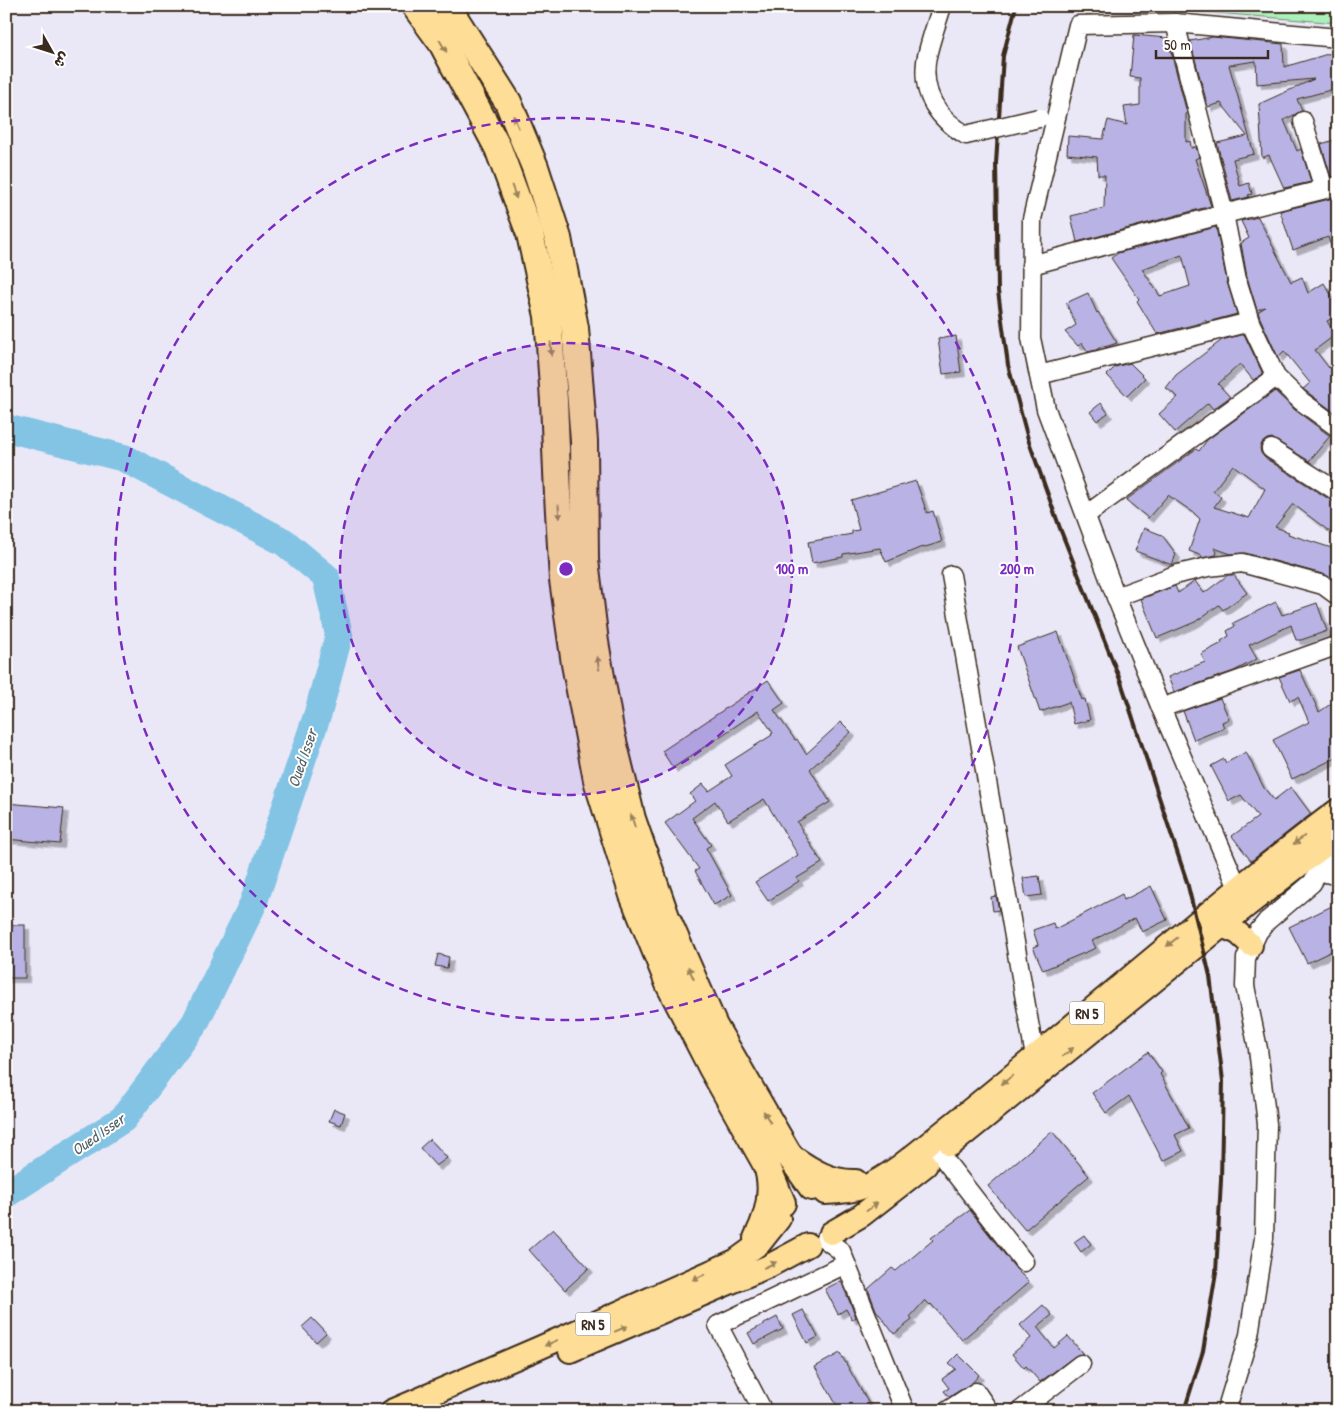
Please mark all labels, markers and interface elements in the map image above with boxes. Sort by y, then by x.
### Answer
north arrow [28,28,78,78]
scale bar [1156,28,1269,60]
text: 50 m [1164,34,1191,55]
one-way arrow [439,39,448,53]
text: ش [50,49,75,72]
one-way arrow [512,115,520,129]
one-way arrow [511,184,518,199]
one-way arrow [547,342,555,358]
one-way arrow [555,504,563,520]
text: 100 m [776,558,808,579]
text: 200 m [1000,558,1034,579]
centre of rings [557,560,575,578]
one-way arrow [594,654,602,670]
water label: Oued Isser [282,724,323,790]
one-way arrow [629,814,636,829]
one-way arrow [1292,835,1306,845]
one-way arrow [1166,936,1179,947]
one-way arrow [686,966,694,980]
road number: RN 5 [1070,1001,1104,1024]
one-way arrow [1061,1046,1074,1057]
one-way arrow [1001,1074,1014,1085]
water label: Oued Isser [67,1107,130,1160]
one-way arrow [762,1110,771,1123]
one-way arrow [865,1202,879,1212]
one-way arrow [763,1261,777,1269]
one-way arrow [692,1273,706,1281]
road number: RN 5 [576,1312,610,1336]
one-way arrow [614,1325,628,1333]
one-way arrow [544,1339,558,1347]

